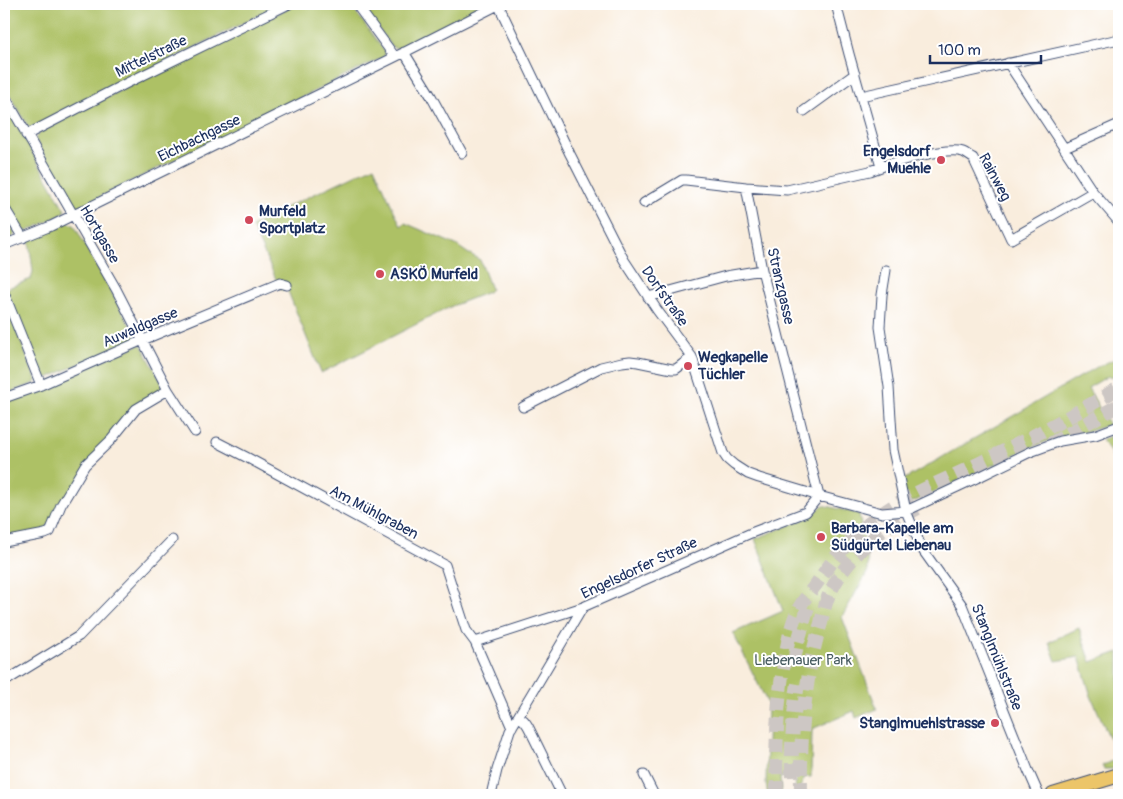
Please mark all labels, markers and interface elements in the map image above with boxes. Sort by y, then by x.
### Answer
street label: Mittelstraße [112,31,191,82]
scale bar [930,32,1042,64]
text: 100 m [938,41,981,60]
street label: Eichbachgasse [155,110,244,167]
place label: Engelsdorf Muehle [863,142,932,178]
street label: Rainweg [974,150,1015,205]
marker: Engelsdorf Muehle [935,154,947,166]
street label: Hortgasse [75,202,124,267]
place label: Murfeld Sportplatz [259,202,326,238]
marker: Murfeld Sportplatz [243,214,255,226]
street label: Stranzgasse [762,246,799,327]
street label: Dorfstraße [637,262,693,331]
place label: ASKÖ Murfeld [390,265,478,284]
marker: ASKÖ Murfeld [374,268,386,280]
street label: Auwaldgasse [100,303,181,352]
place label: Wegkapelle Tüchler [697,348,769,384]
marker: Wegkapelle Tüchler [682,360,694,372]
street label: Am Mühlgraben [326,481,421,544]
place label: Barbara-Kapelle am Südgürtel Liebenau [831,519,953,555]
marker: Barbara-Kapelle am Südgürtel Liebenau [815,531,827,543]
street label: Engelsdorfer Straße [578,533,701,604]
street label: Stanglmühlstraße [967,601,1027,714]
park label: Liebenauer Park [754,651,853,670]
place label: Stanglmuehlstrasse [859,714,986,733]
marker: Stanglmuehlstrasse [989,717,1001,729]

